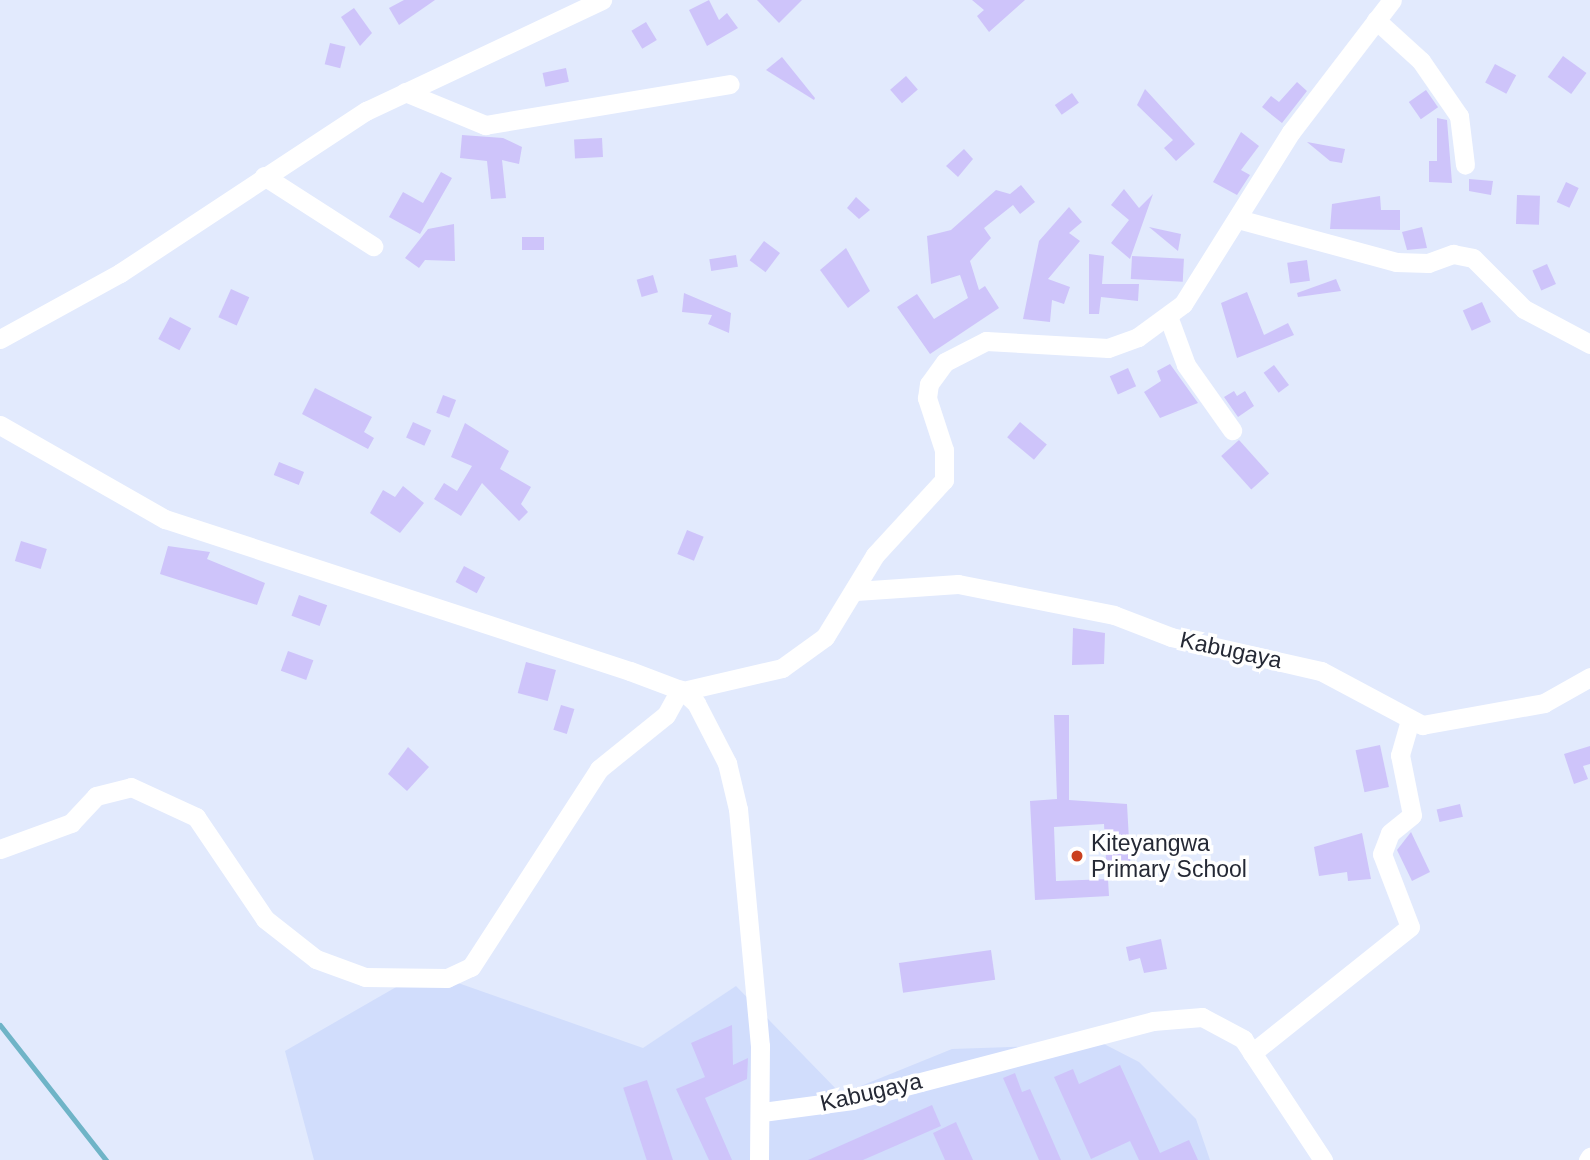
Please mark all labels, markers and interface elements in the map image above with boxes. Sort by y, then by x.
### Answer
street label: Kabugaya [1177,626,1285,674]
place label: Kiteyangwa Primary School [1091,829,1247,883]
marker: Kiteyangwa Primary School [1069,848,1085,864]
street label: Kabugaya [817,1067,925,1117]

